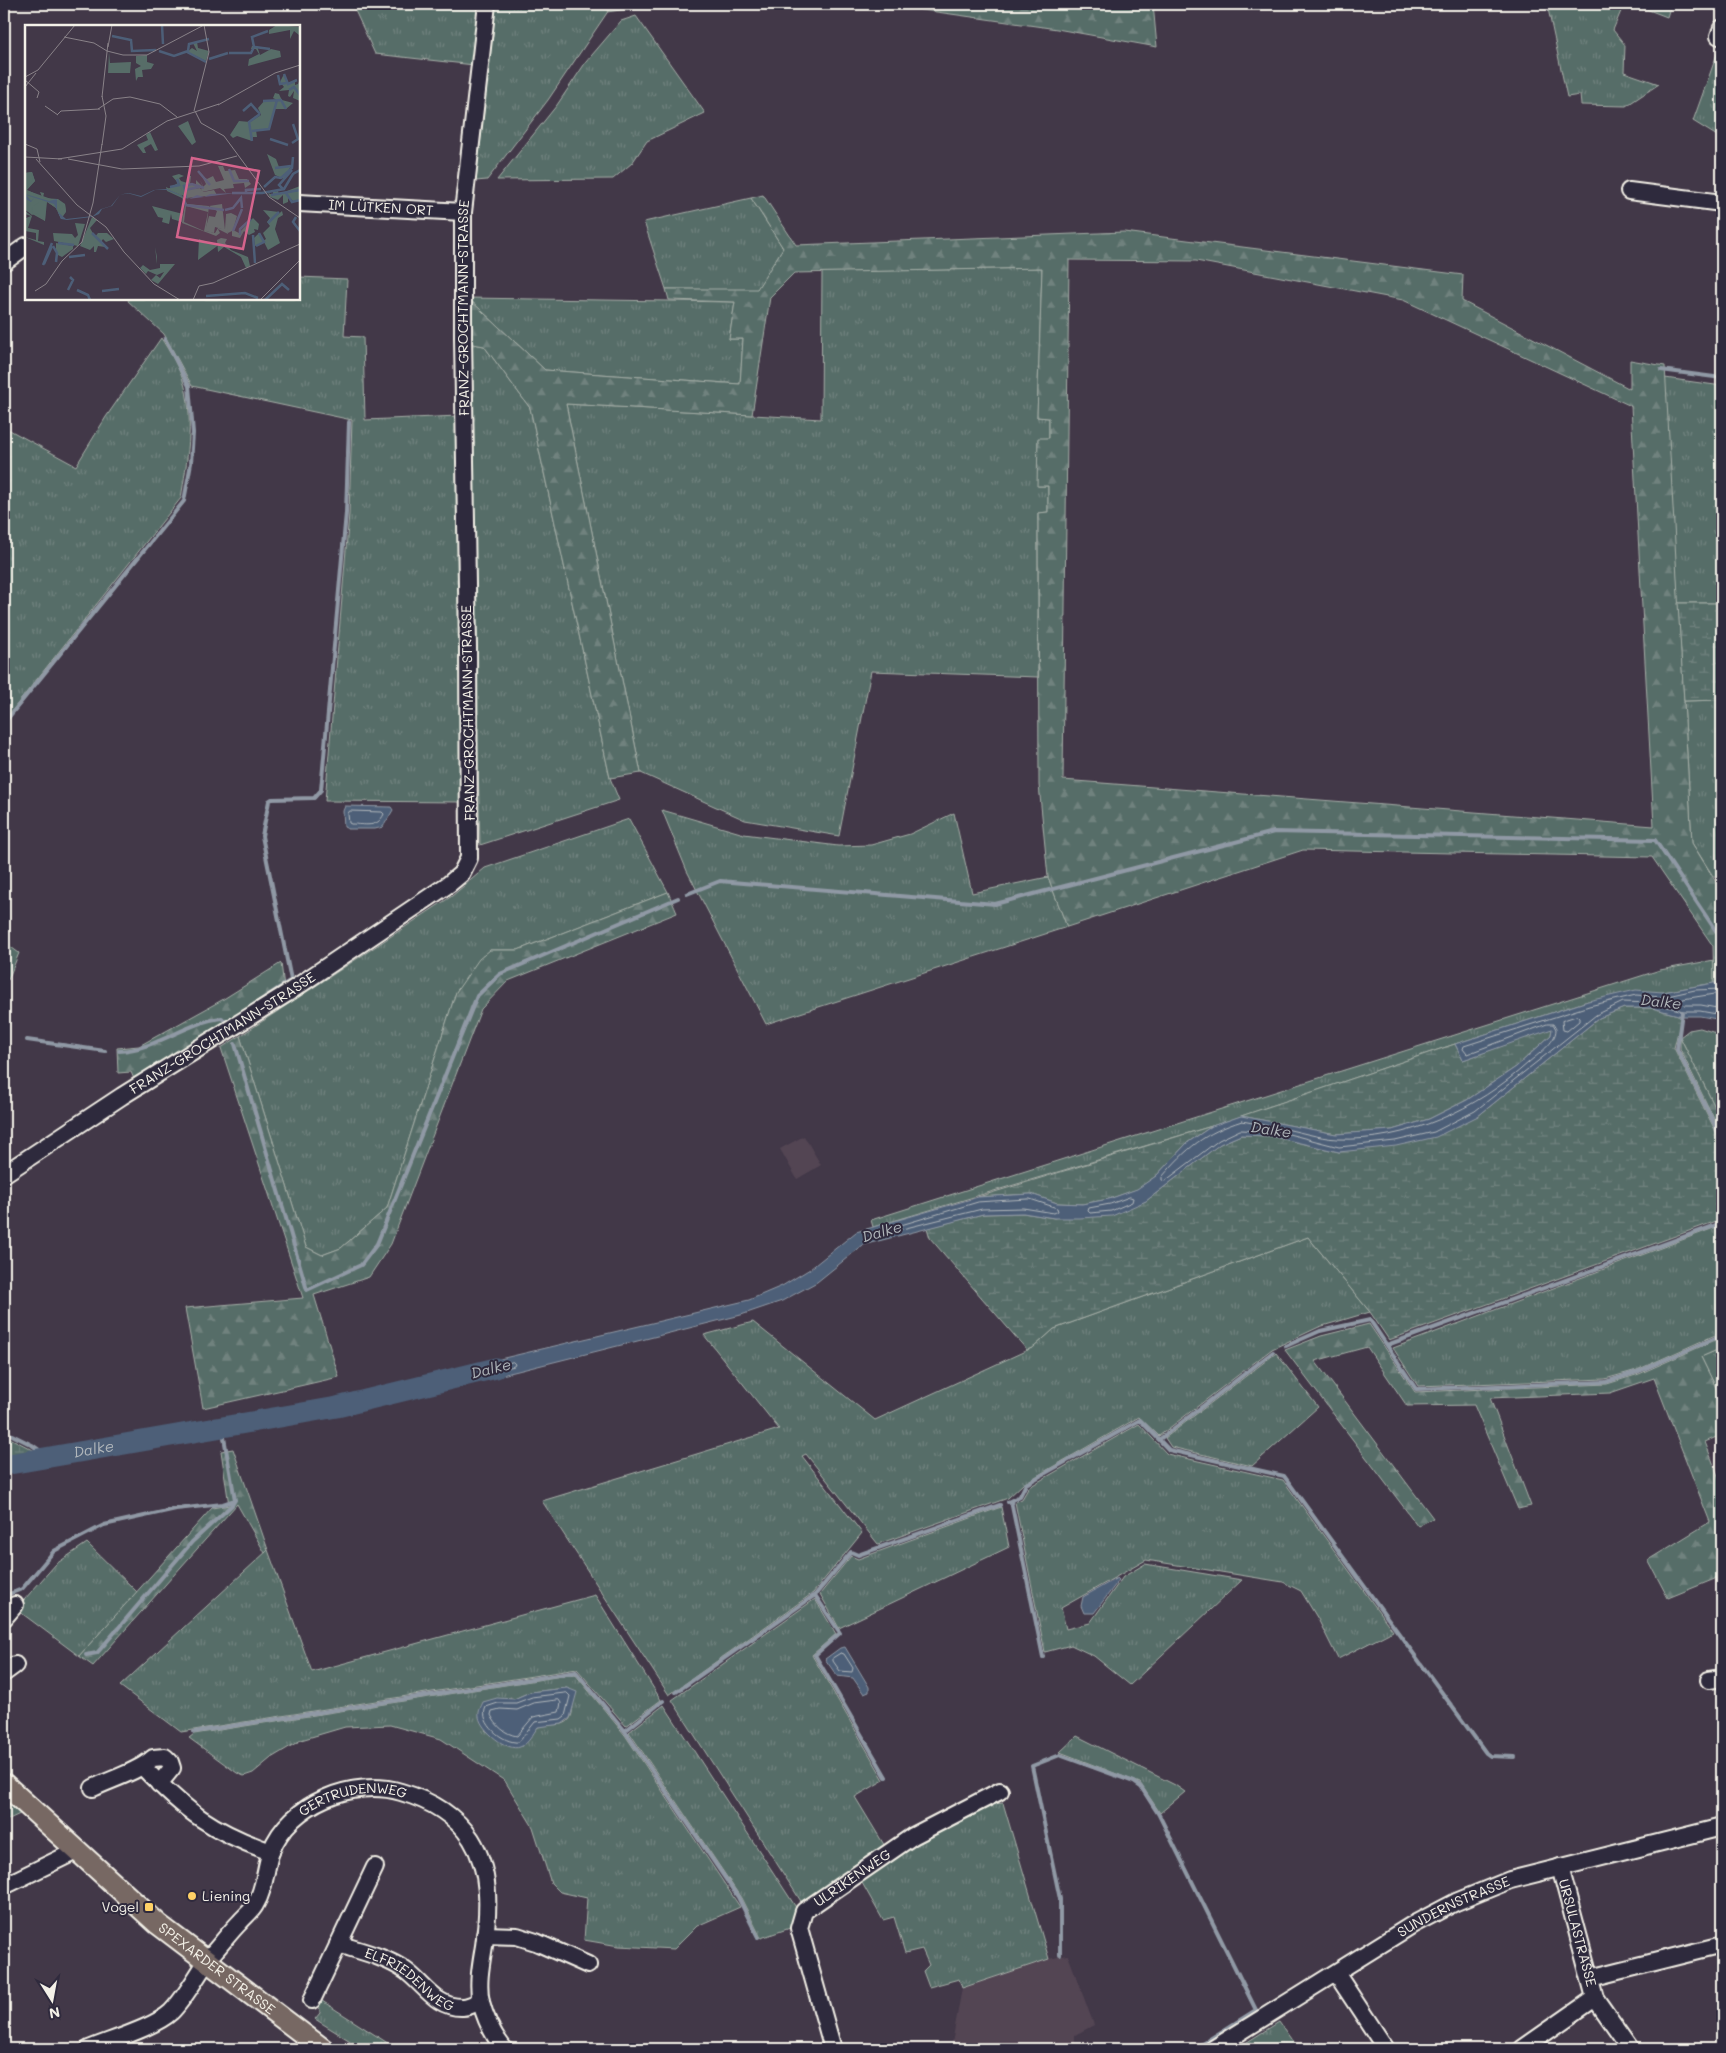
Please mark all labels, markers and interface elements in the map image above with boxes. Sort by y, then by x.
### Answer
inset map [25,25,300,300]
street label: IM LÜTKEN ORT [328,195,434,219]
street label: FRANZ-GROCHTMANN-STRASSE [453,199,473,416]
street label: FRANZ-GROCHTMANN-STRASSE [456,605,479,821]
street label: FRANZ-GROCHTMANN-STRASSE [126,967,319,1098]
water label: Dalke [1640,989,1682,1013]
water label: Dalke [1250,1116,1293,1142]
water label: Dalke [859,1216,904,1246]
water label: Dalke [469,1353,513,1383]
water label: Dalke [72,1435,115,1462]
street label: GERTRUDENWEG [294,1778,409,1820]
street label: ULRIKENWEG [810,1844,894,1911]
street label: SUNDERNSTRASSE [1393,1871,1512,1941]
street label: URSULASTRASSE [1555,1877,1602,1989]
place label: Liening [202,1886,250,1905]
marker: Liening [186,1890,198,1902]
place label: Vogel [101,1897,139,1916]
marker: Vogel [143,1901,155,1913]
street label: SPEXARDER STRASSE [155,1918,279,2019]
street label: ELFRIEDENWEG [362,1943,457,2015]
north arrow [28,1976,78,2026]
text: N [48,2003,62,2024]

